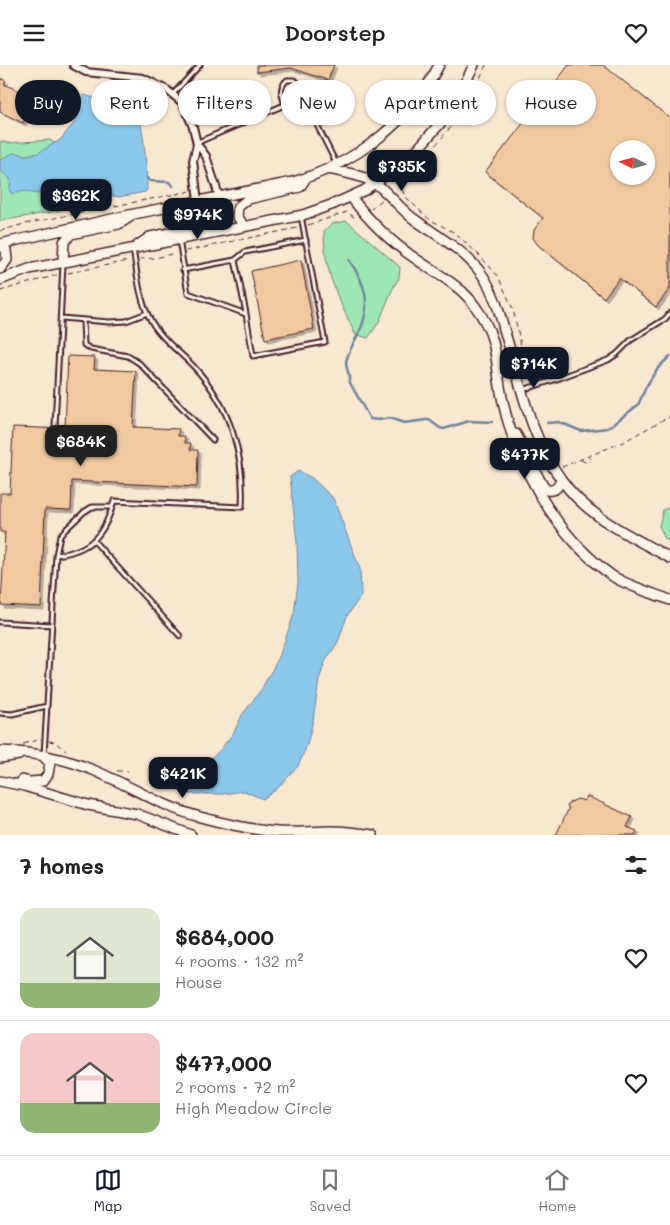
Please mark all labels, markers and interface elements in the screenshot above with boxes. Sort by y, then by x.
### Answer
text: Doorstep [284,18,386,47]
icon: menu [20,19,48,47]
icon: heart [622,19,650,47]
chip: Buy [15,80,81,125]
chip: Rent [91,80,168,125]
chip: Filters [178,80,271,125]
chip: New [281,80,355,125]
chip: Apartment [365,80,496,125]
chip: House [506,80,596,125]
north arrow [610,140,655,185]
map controls [610,140,655,185]
pin: $735K [367,149,437,192]
text: $735K [378,155,426,176]
pin: $362K [41,179,111,221]
text: $362K [52,184,100,205]
pin: $974K [163,197,233,240]
text: $974K [173,203,223,224]
pin: $714K [499,347,569,389]
text: $714K [511,352,557,373]
pin: $684K [46,425,116,467]
text: $684K [56,430,106,451]
pin: $477K [490,437,560,480]
text: $477K [501,443,549,464]
pin: $421K [148,757,218,799]
text: $421K [160,762,206,783]
icon: filters [622,851,650,879]
text: 7 homes [20,852,104,879]
text: $684,000 [175,923,274,950]
icon: home [60,928,120,988]
icon: heart [622,944,650,972]
text: 4 rooms · 132 m² [175,950,304,971]
text: House [175,971,222,992]
text: $477,000 [175,1049,272,1076]
icon: home [60,1053,120,1113]
icon: heart [622,1069,650,1097]
text: 2 rooms · 72 m² [175,1076,296,1097]
text: High Meadow Circle [175,1097,332,1118]
tab: Map [94,1166,122,1215]
tab: Saved [309,1166,351,1215]
tab: Home [538,1166,576,1215]

